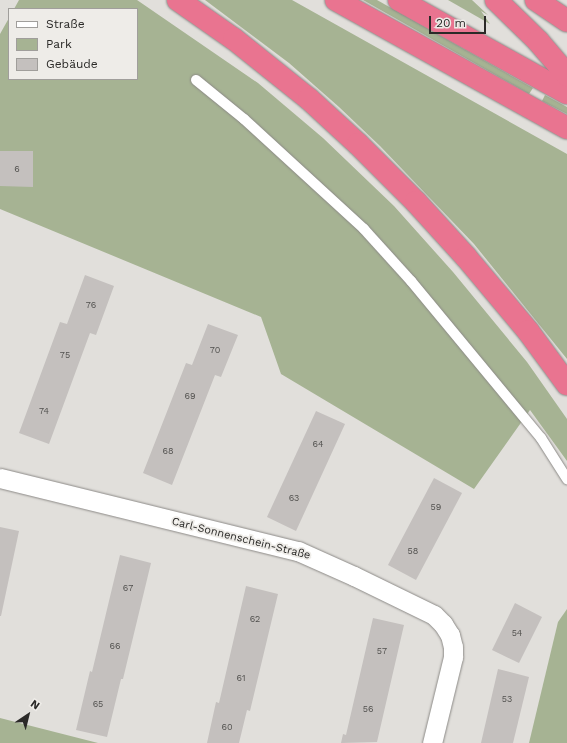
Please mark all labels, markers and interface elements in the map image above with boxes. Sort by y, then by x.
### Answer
legend [8,8,138,80]
scale bar [431,8,488,34]
text: 20 m [436,16,466,30]
text: Straße [46,17,85,31]
text: Park [46,37,72,51]
text: Gebäude [46,57,98,71]
house number: 6 [14,164,20,174]
house number: 76 [86,300,96,310]
house number: 70 [210,345,220,355]
house number: 75 [60,350,70,360]
house number: 69 [184,391,196,401]
house number: 74 [39,406,49,416]
house number: 64 [313,439,323,449]
house number: 68 [162,446,174,456]
house number: 63 [289,493,299,503]
house number: 59 [431,502,441,512]
street label: Carl-Sonnenschein-Straße [170,515,312,563]
house number: 58 [408,546,418,556]
house number: 67 [123,583,133,593]
house number: 62 [250,614,260,624]
house number: 54 [512,628,522,638]
house number: 66 [110,641,120,651]
house number: 57 [377,646,387,656]
house number: 61 [237,673,245,683]
house number: 53 [502,694,512,704]
north arrow [8,695,48,735]
text: N [28,697,42,712]
house number: 65 [93,699,103,709]
house number: 56 [363,704,373,714]
house number: 60 [221,722,233,732]

